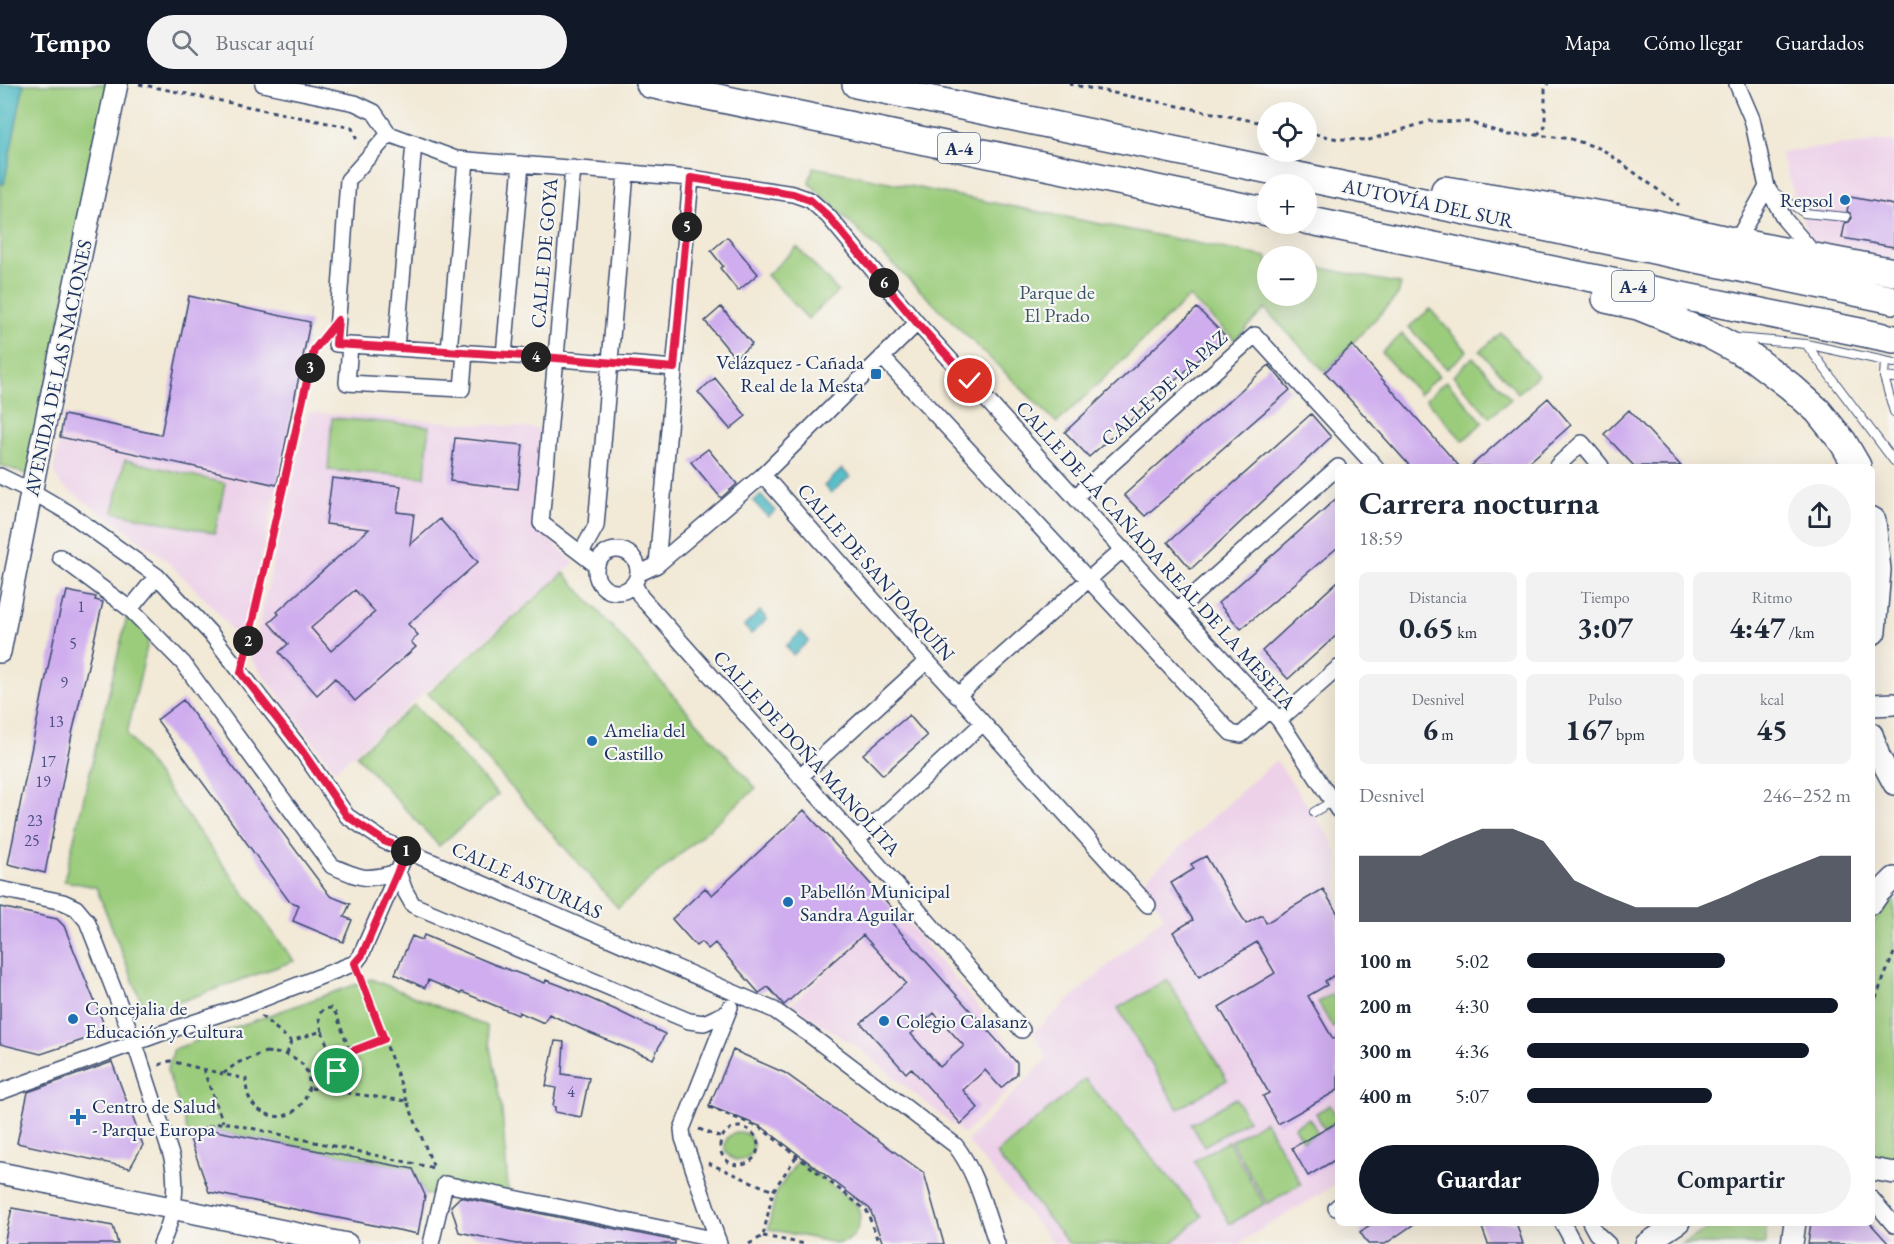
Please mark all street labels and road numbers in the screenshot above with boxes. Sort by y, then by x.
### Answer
road number: A-4 [938,133,980,163]
street label: AUTOVÍA DEL SUR [1339,172,1517,234]
street label: CALLE DE GOYA [524,177,564,329]
street label: AVENIDA DE LAS NACIONES [18,237,98,500]
road number: A-4 [1612,271,1654,301]
street label: CALLE DE LA PAZ [1095,324,1233,452]
street label: CALLE DE LA CAÑADA REAL DE LA MESETA [1010,395,1302,715]
street label: CALLE DE SAN JOAQUÍN [792,478,960,666]
street label: CALLE DE DOÑA MANOLITA [708,645,906,861]
street label: CALLE ASTURIAS [448,835,606,925]

